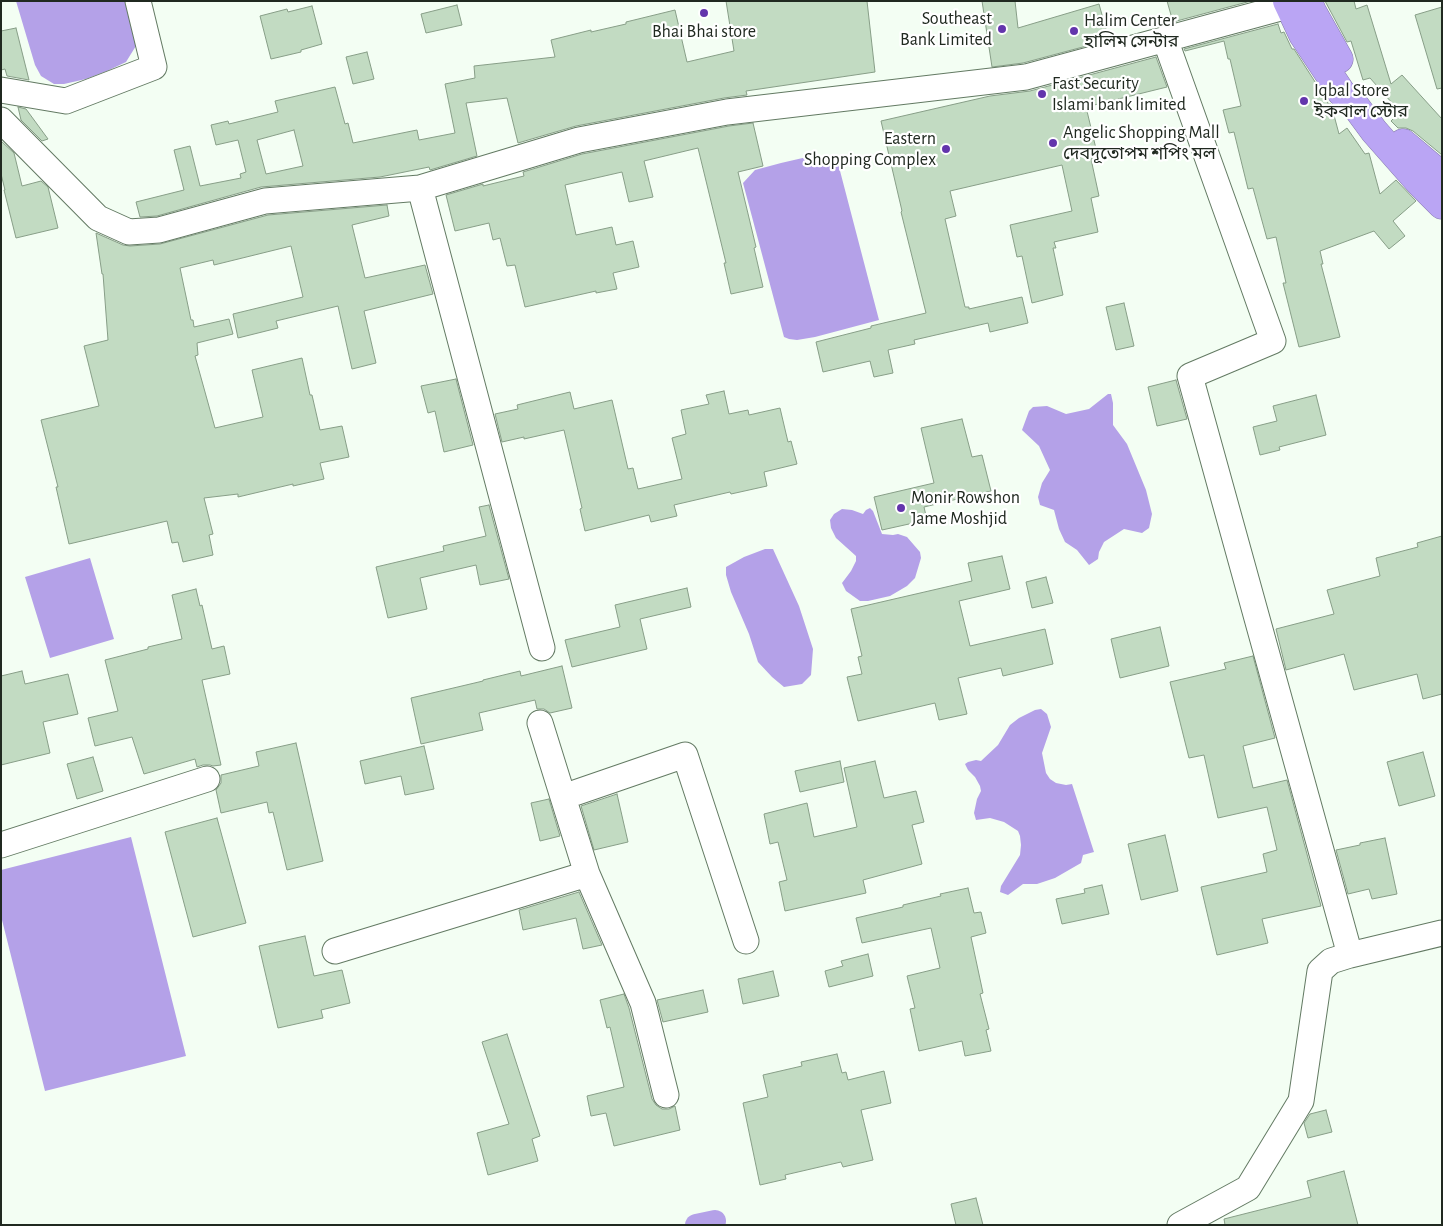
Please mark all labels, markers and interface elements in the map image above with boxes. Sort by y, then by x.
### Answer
marker: Bhai Bhai store [698,7,710,19]
place label: Southeast Bank Limited [900,8,992,50]
place label: Halim Center হালিম সেন্টার [1084,10,1179,52]
place label: Bhai Bhai store [652,21,756,43]
marker: Southeast Bank Limited [996,23,1008,35]
marker: Halim Center হালিম সেন্টার [1068,25,1080,37]
place label: Fast Security Islami bank limited [1052,73,1186,116]
place label: Iqbal Store ইকবাল স্টোর [1314,80,1408,122]
marker: Fast Security Islami bank limited [1036,88,1048,100]
marker: Iqbal Store ইকবাল স্টোর [1298,95,1310,107]
place label: Angelic Shopping Mall দেবদূতোপম শপিং মল [1063,122,1220,164]
place label: Eastern Shopping Complex [804,128,936,170]
marker: Angelic Shopping Mall দেবদূতোপম শপিং মল [1047,137,1059,149]
marker: Eastern Shopping Complex [940,143,952,155]
place label: Monir Rowshon Jame Moshjid [911,487,1020,530]
marker: Monir Rowshon Jame Moshjid [895,502,907,514]

